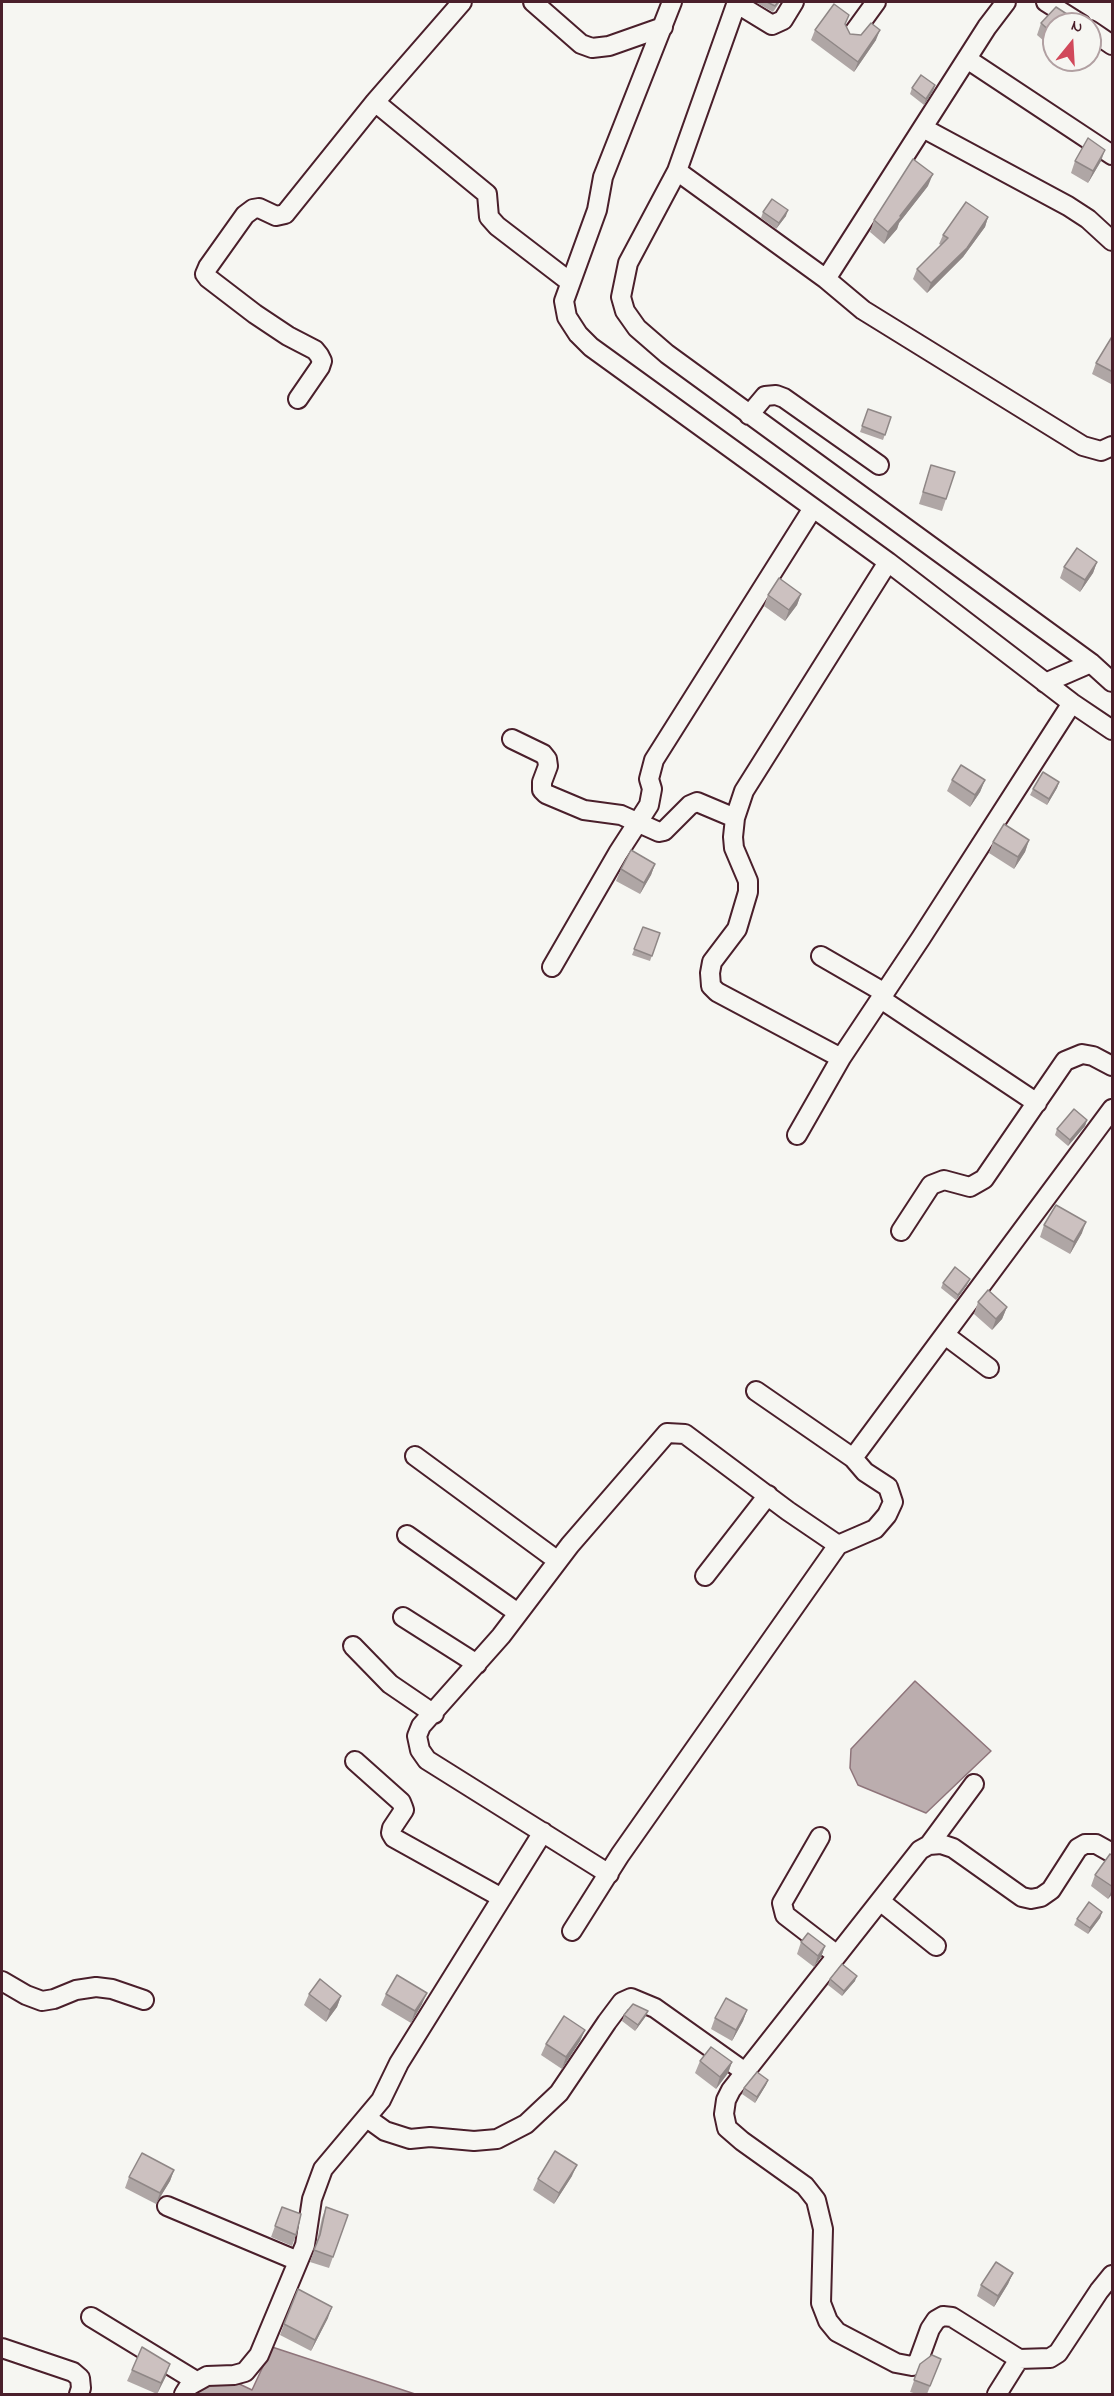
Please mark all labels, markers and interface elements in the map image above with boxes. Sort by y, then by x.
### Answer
north arrow [1042,12,1102,72]
text: N [1068,14,1086,40]

